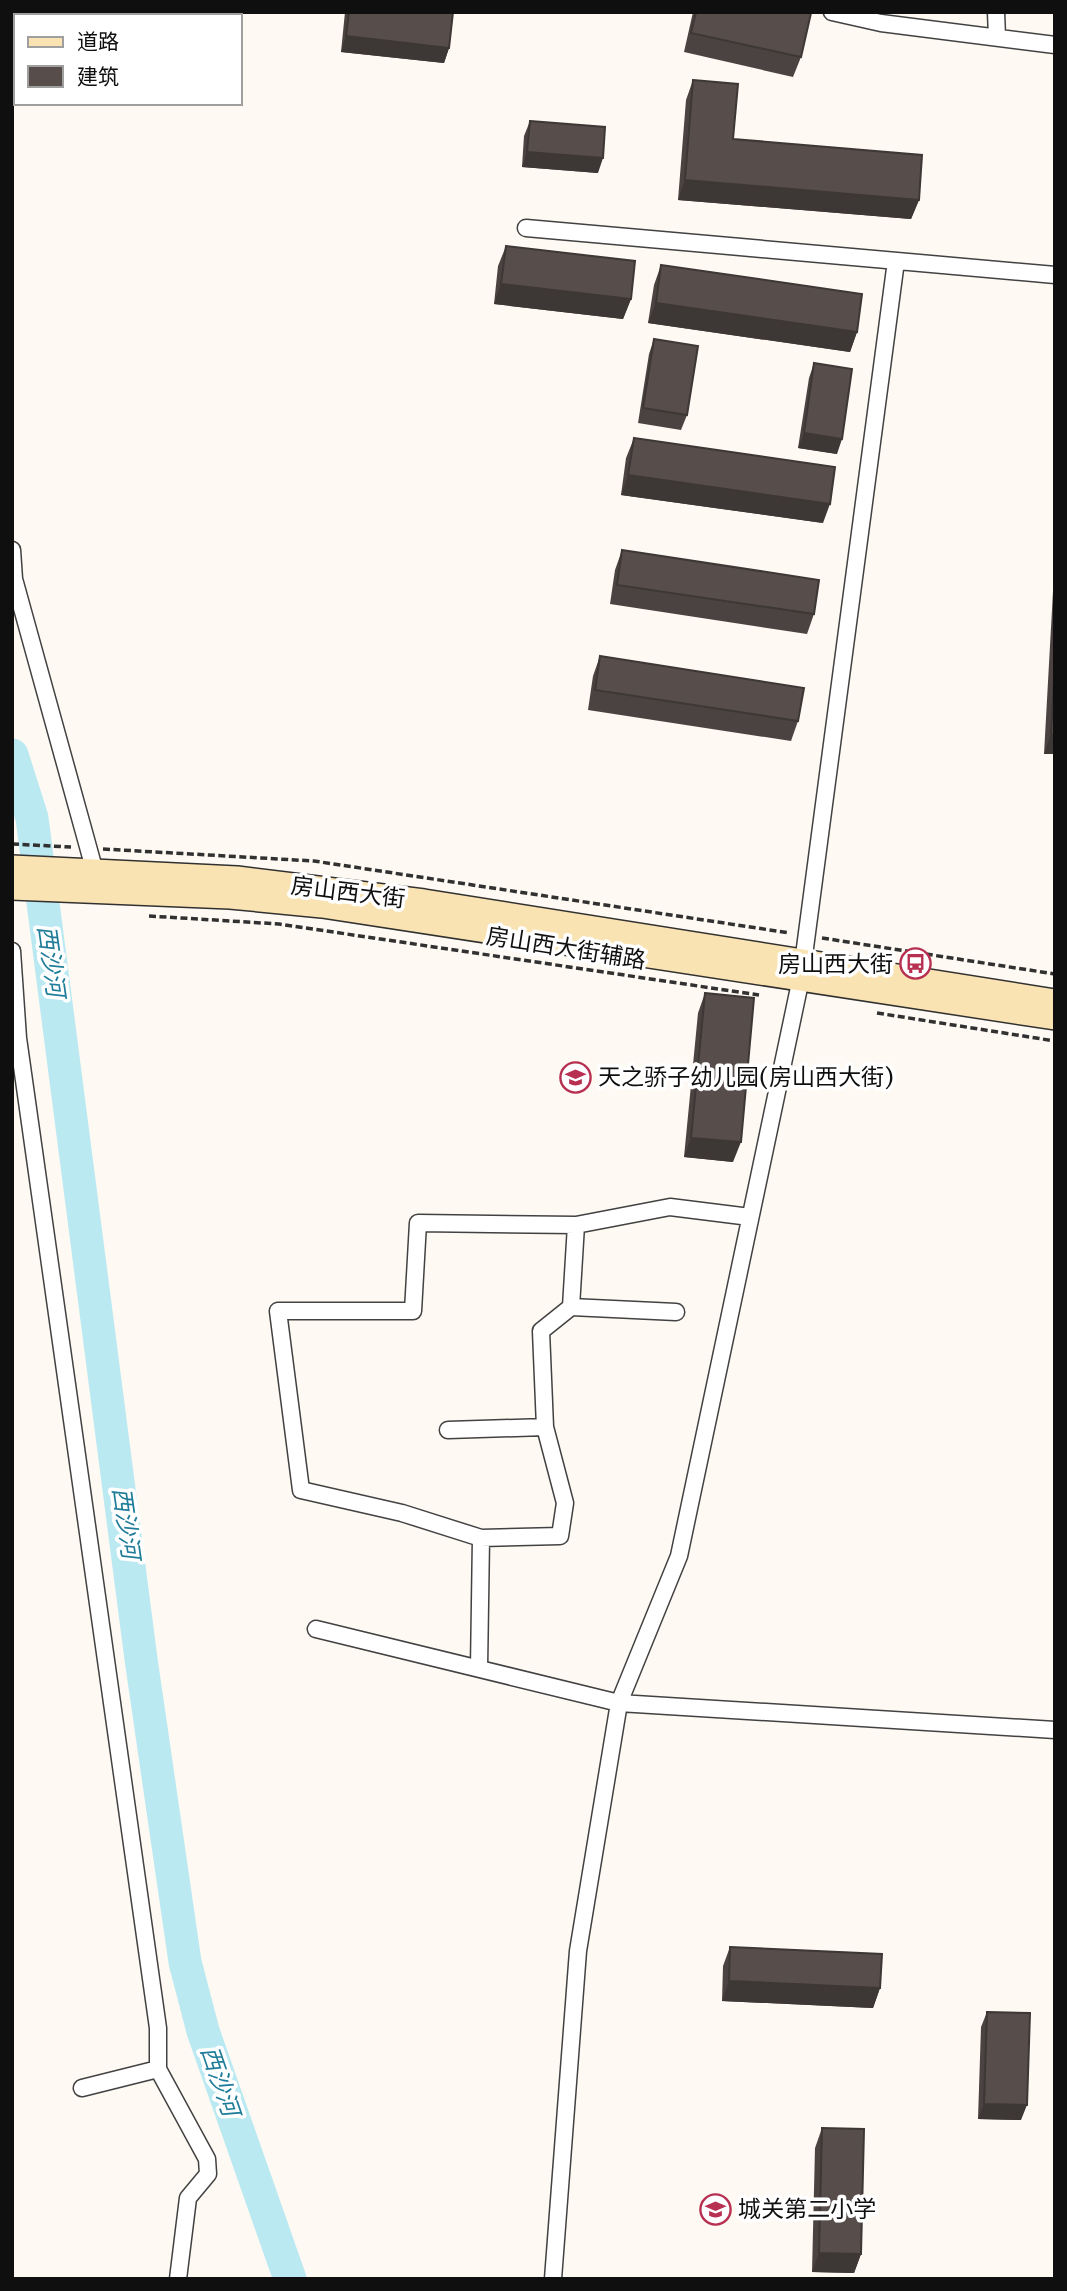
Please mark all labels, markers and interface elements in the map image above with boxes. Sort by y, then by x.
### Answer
legend [14,14,242,105]
text: 道路 [77,28,119,55]
text: 建筑 [77,63,119,90]
street label: 房山西大街 [289,870,407,913]
street label: 房山西大街辅路 [484,921,648,974]
water label: 西沙河 [31,923,72,1003]
bus stop icon: 房山西大街 [899,947,933,981]
place label: 房山西大街 [778,949,893,978]
school or university icon: 天之骄子幼儿园(房山西大街) [558,1060,592,1094]
place label: 天之骄子幼儿园(房山西大街) [598,1062,894,1091]
water label: 西沙河 [106,1485,147,1565]
water label: 西沙河 [194,2042,248,2124]
school or university icon: 城关第二小学 [698,2192,732,2226]
place label: 城关第二小学 [738,2194,876,2223]

